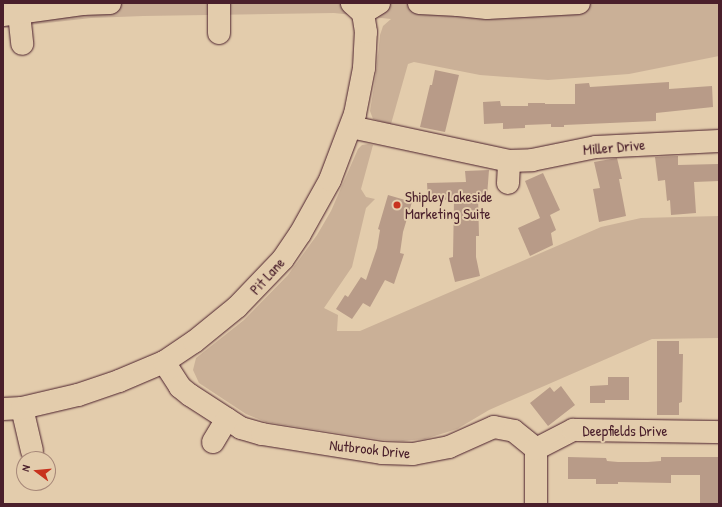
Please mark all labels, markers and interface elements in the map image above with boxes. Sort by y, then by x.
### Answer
street label: Miller Drive [582,135,646,159]
place label: Shipley Lakeside Marketing Suite [405,187,492,222]
marker: Shipley Lakeside Marketing Suite [392,200,402,210]
street label: Pit Lane [246,254,288,298]
street label: Deepfields Drive [583,422,667,440]
street label: Nutbrook Drive [329,436,411,462]
north arrow [16,451,56,491]
text: N [18,463,33,473]

